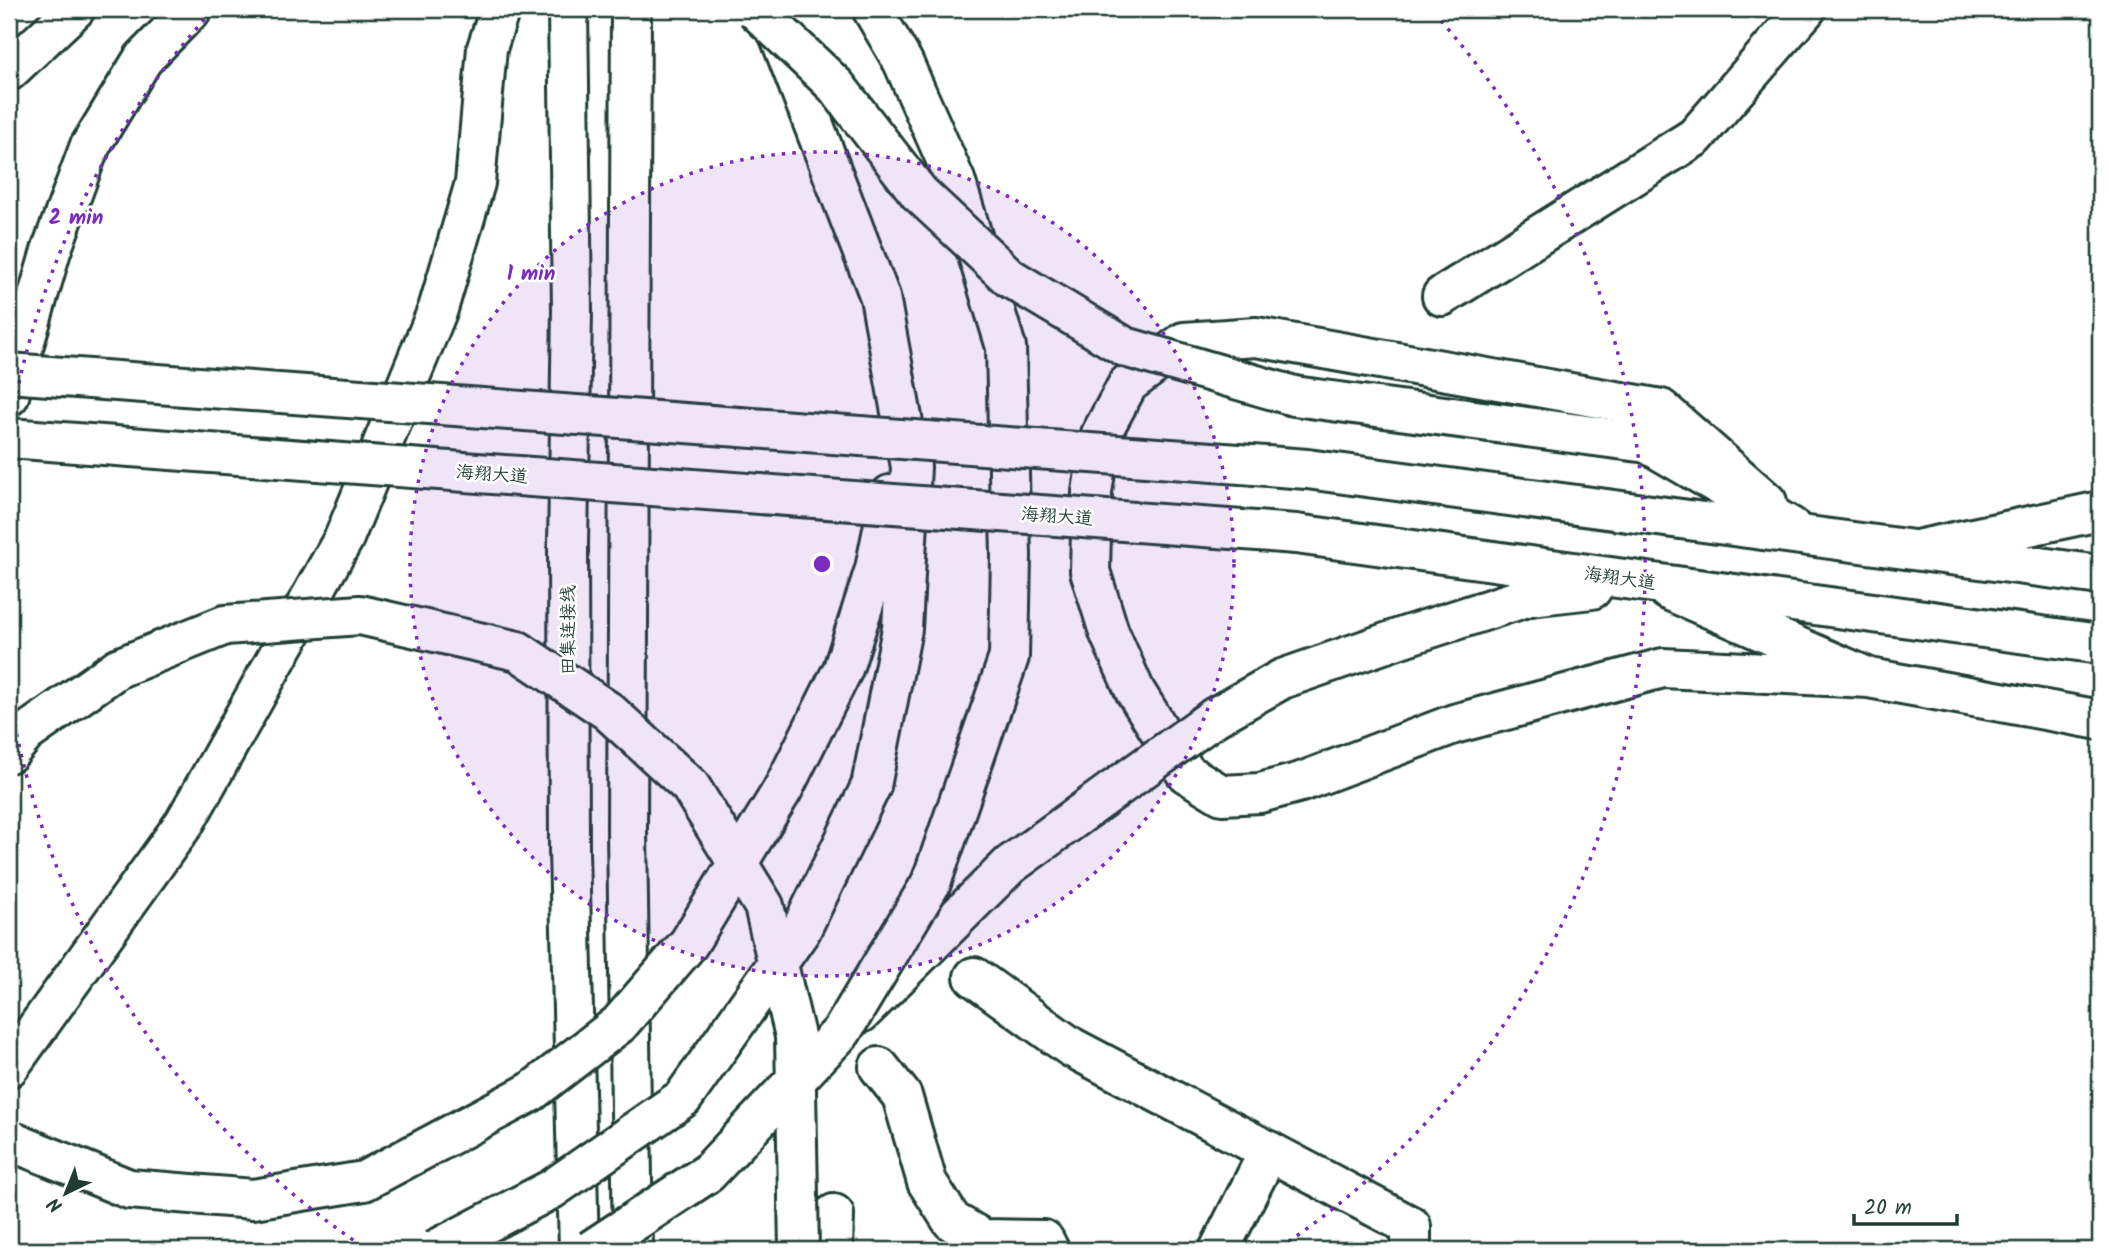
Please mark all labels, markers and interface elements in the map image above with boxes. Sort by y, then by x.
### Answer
text: 2 min [49,202,103,235]
text: 1 min [507,258,555,291]
street label: 海翔大道 [455,459,529,492]
street label: 海翔大道 [1020,501,1094,534]
centre of rings [810,552,834,576]
street label: 海翔大道 [1582,560,1657,599]
street label: 田集连接线 [555,585,584,675]
north arrow [32,1158,102,1228]
scale bar [1854,1182,1957,1226]
text: N [41,1189,70,1219]
text: 20 m [1864,1192,1912,1225]

